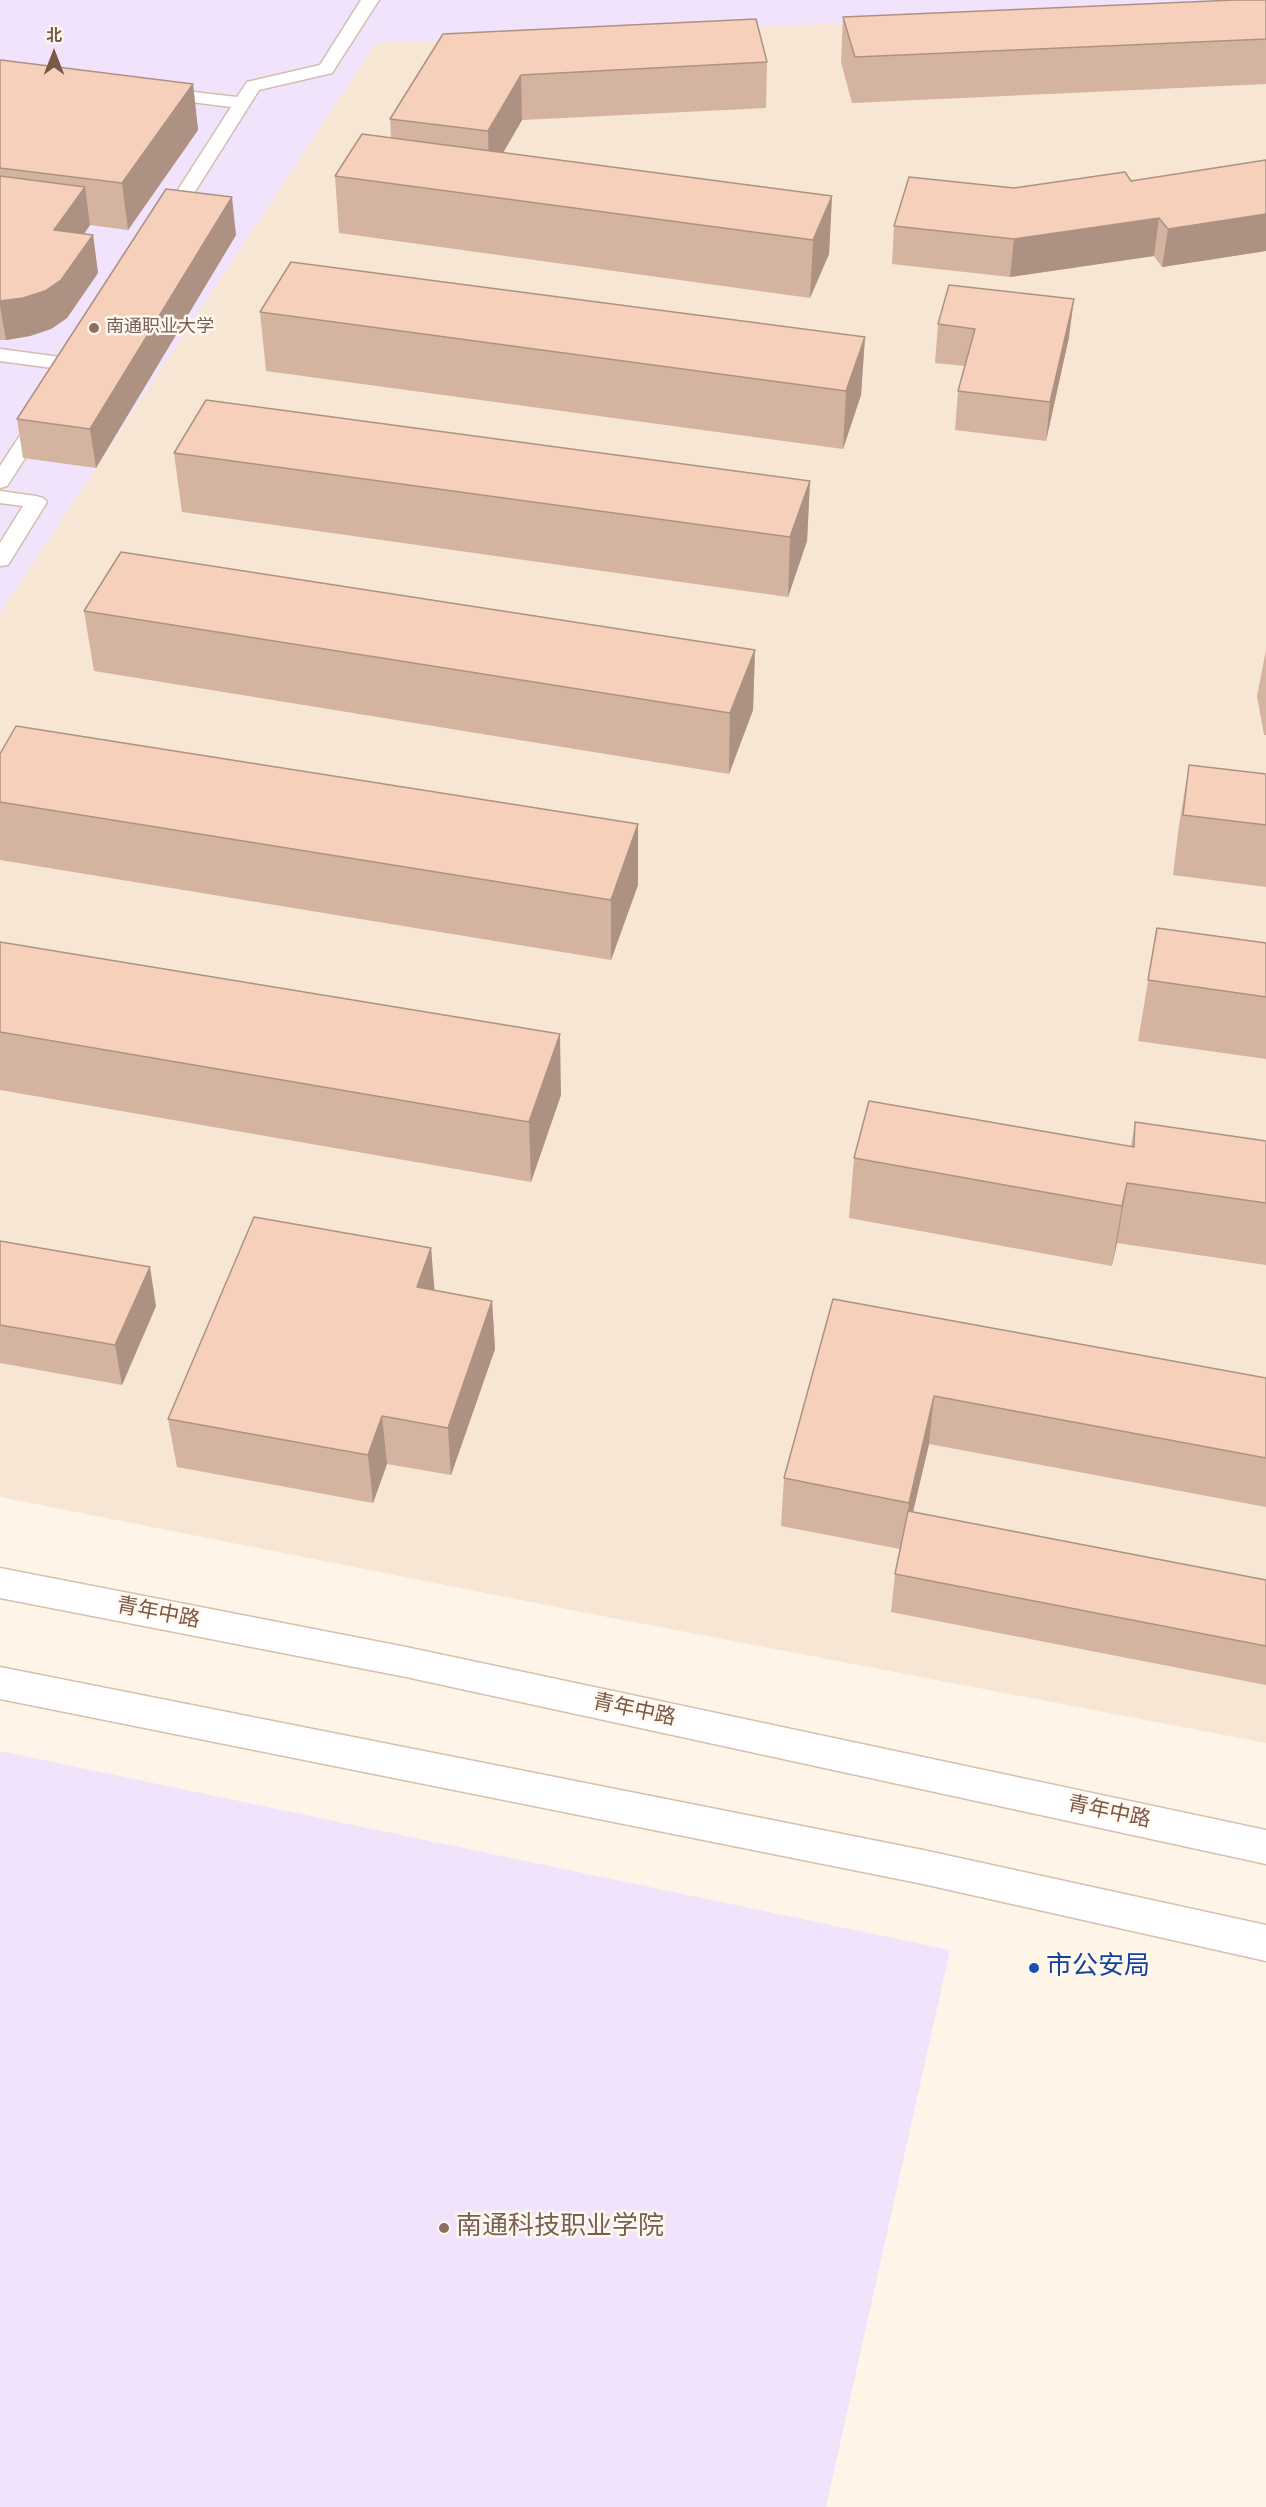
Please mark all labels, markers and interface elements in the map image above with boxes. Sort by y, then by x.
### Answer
north arrow [24,24,84,84]
text: 北 [46,24,62,47]
place label: 南通职业大学 [106,317,214,339]
marker: 南通职业大学 [87,321,101,335]
street label: 青年中路 [114,1594,202,1634]
street label: 青年中路 [590,1690,678,1732]
street label: 青年中路 [1065,1792,1153,1834]
place label: 市公安局 [1046,1952,1150,1984]
marker: 市公安局 [1027,1961,1041,1975]
place label: 南通科技职业学院 [456,2212,664,2244]
marker: 南通科技职业学院 [437,2221,451,2235]

